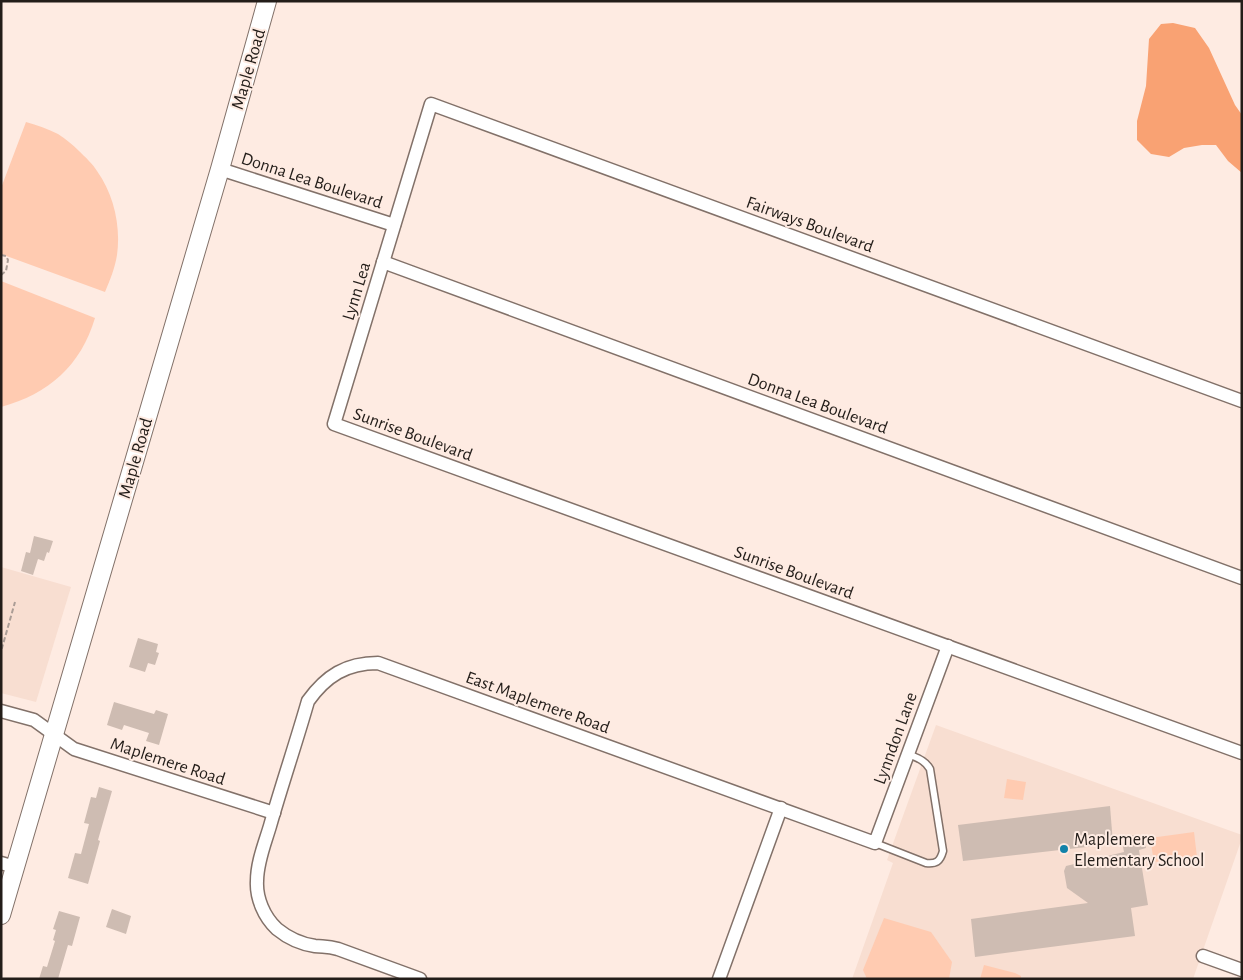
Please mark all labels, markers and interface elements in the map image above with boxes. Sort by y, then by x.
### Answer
street label: Maple Road [229,27,269,112]
street label: Donna Lea Boulevard [239,150,385,212]
street label: Fairways Boulevard [744,194,876,256]
street label: Lynn Lea [340,260,374,323]
street label: Donna Lea Boulevard [745,370,890,438]
street label: Sunrise Boulevard [351,405,475,465]
street label: Maple Road [116,416,156,501]
street label: Sunrise Boulevard [732,543,856,603]
street label: East Maplemere Road [463,669,612,737]
street label: Lynndon Lane [871,690,921,787]
street label: Maplemere Road [108,735,227,789]
place label: Maplemere Elementary School [1074,831,1205,870]
marker: Maplemere Elementary School [1058,843,1070,855]

